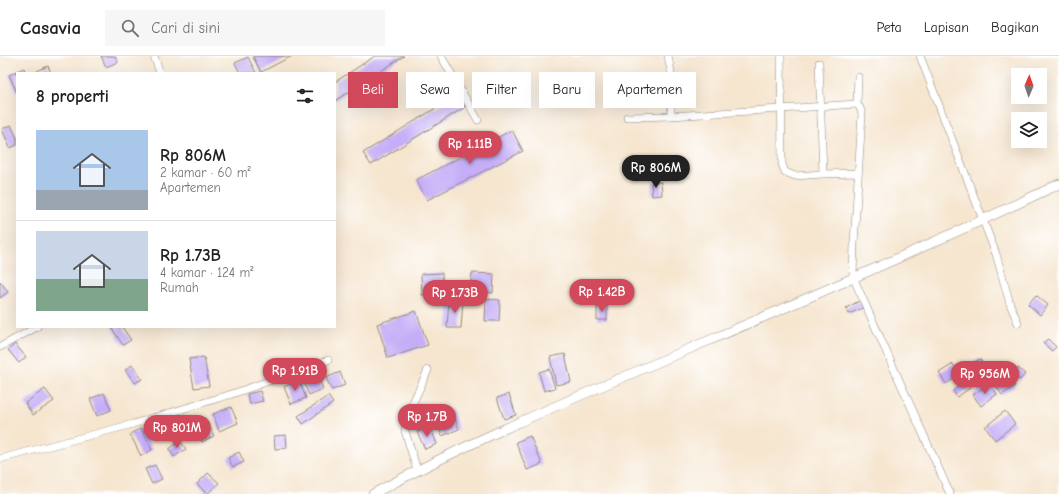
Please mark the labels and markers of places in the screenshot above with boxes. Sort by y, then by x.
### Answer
pin: Rp 1.11B [429,131,511,165]
pin: Rp 806M [619,155,693,189]
pin: Rp 1.42B [561,279,643,313]
pin: Rp 1.73B [414,280,496,314]
pin: Rp 1.91B [254,358,336,392]
pin: Rp 956M [948,361,1022,395]
pin: Rp 1.7B [390,404,464,438]
pin: Rp 801M [140,415,214,449]

